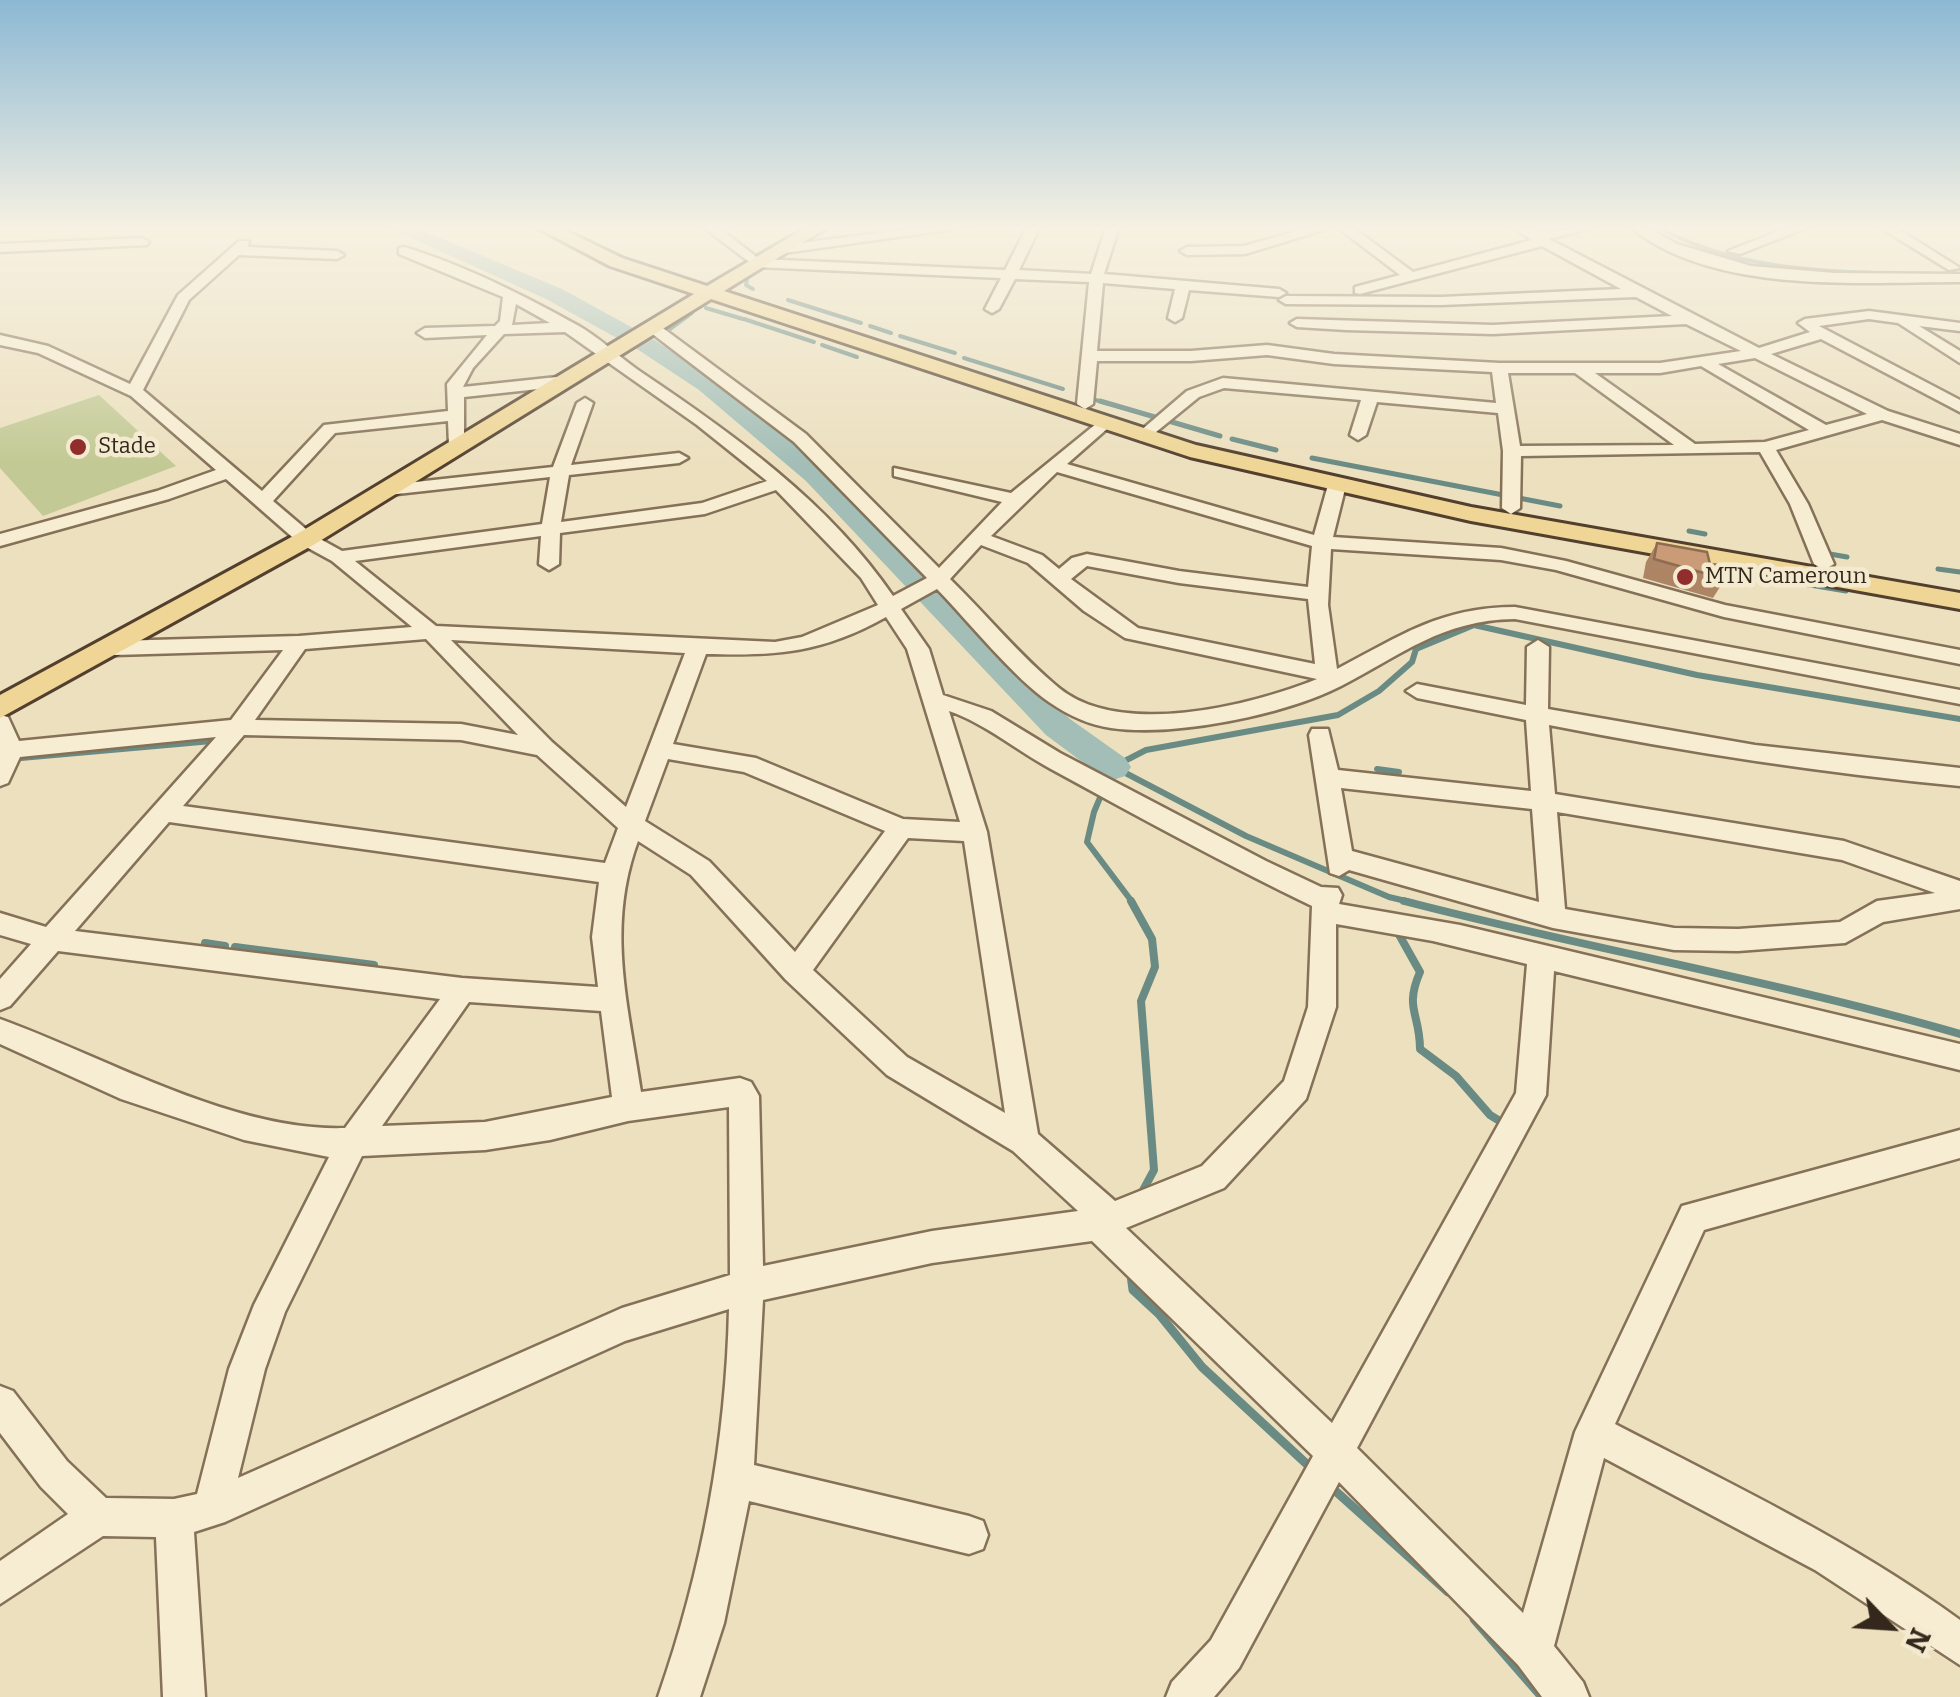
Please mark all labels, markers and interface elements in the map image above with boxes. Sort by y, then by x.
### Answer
place label: Stade [98,434,156,460]
marker: Stade [67,436,89,458]
place label: MTN Cameroun [1705,564,1867,590]
marker: MTN Cameroun [1674,566,1696,588]
north arrow [1840,1577,1940,1677]
text: N [1898,1623,1937,1657]

